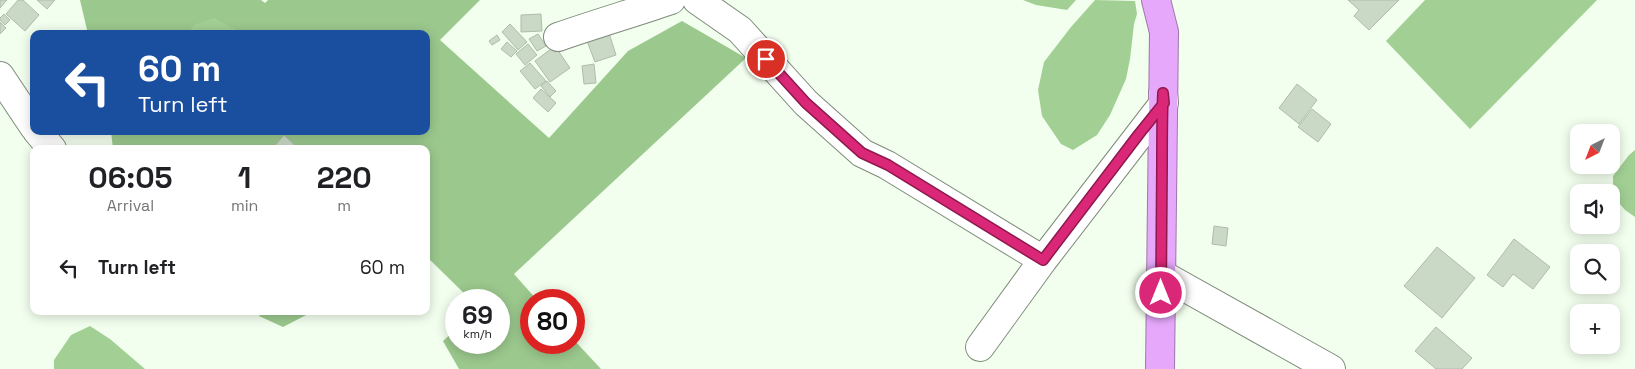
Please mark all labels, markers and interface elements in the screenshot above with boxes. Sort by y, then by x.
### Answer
pin [745,38,787,80]
icon: arrive [752,45,780,73]
text: 60 m [138,47,221,91]
icon: left [55,50,120,115]
text: Turn left [138,90,228,118]
north arrow [1570,124,1620,174]
map controls [1570,124,1620,354]
text: 06:05 [88,158,173,197]
text: 1 [238,158,251,197]
text: 220 [317,158,372,197]
button: sound [1570,184,1620,234]
text: Arrival [107,195,154,216]
text: min [231,195,258,216]
text: m [337,195,351,216]
button: search [1570,244,1620,294]
icon: left [55,254,83,282]
text: Turn left [98,255,176,280]
text: 60 m [360,255,405,280]
position arrow [1134,266,1186,318]
speed limit sign: 80 [520,289,585,354]
text: 69 [462,299,493,331]
button: + [1570,304,1620,354]
text: km/h [463,326,492,342]

